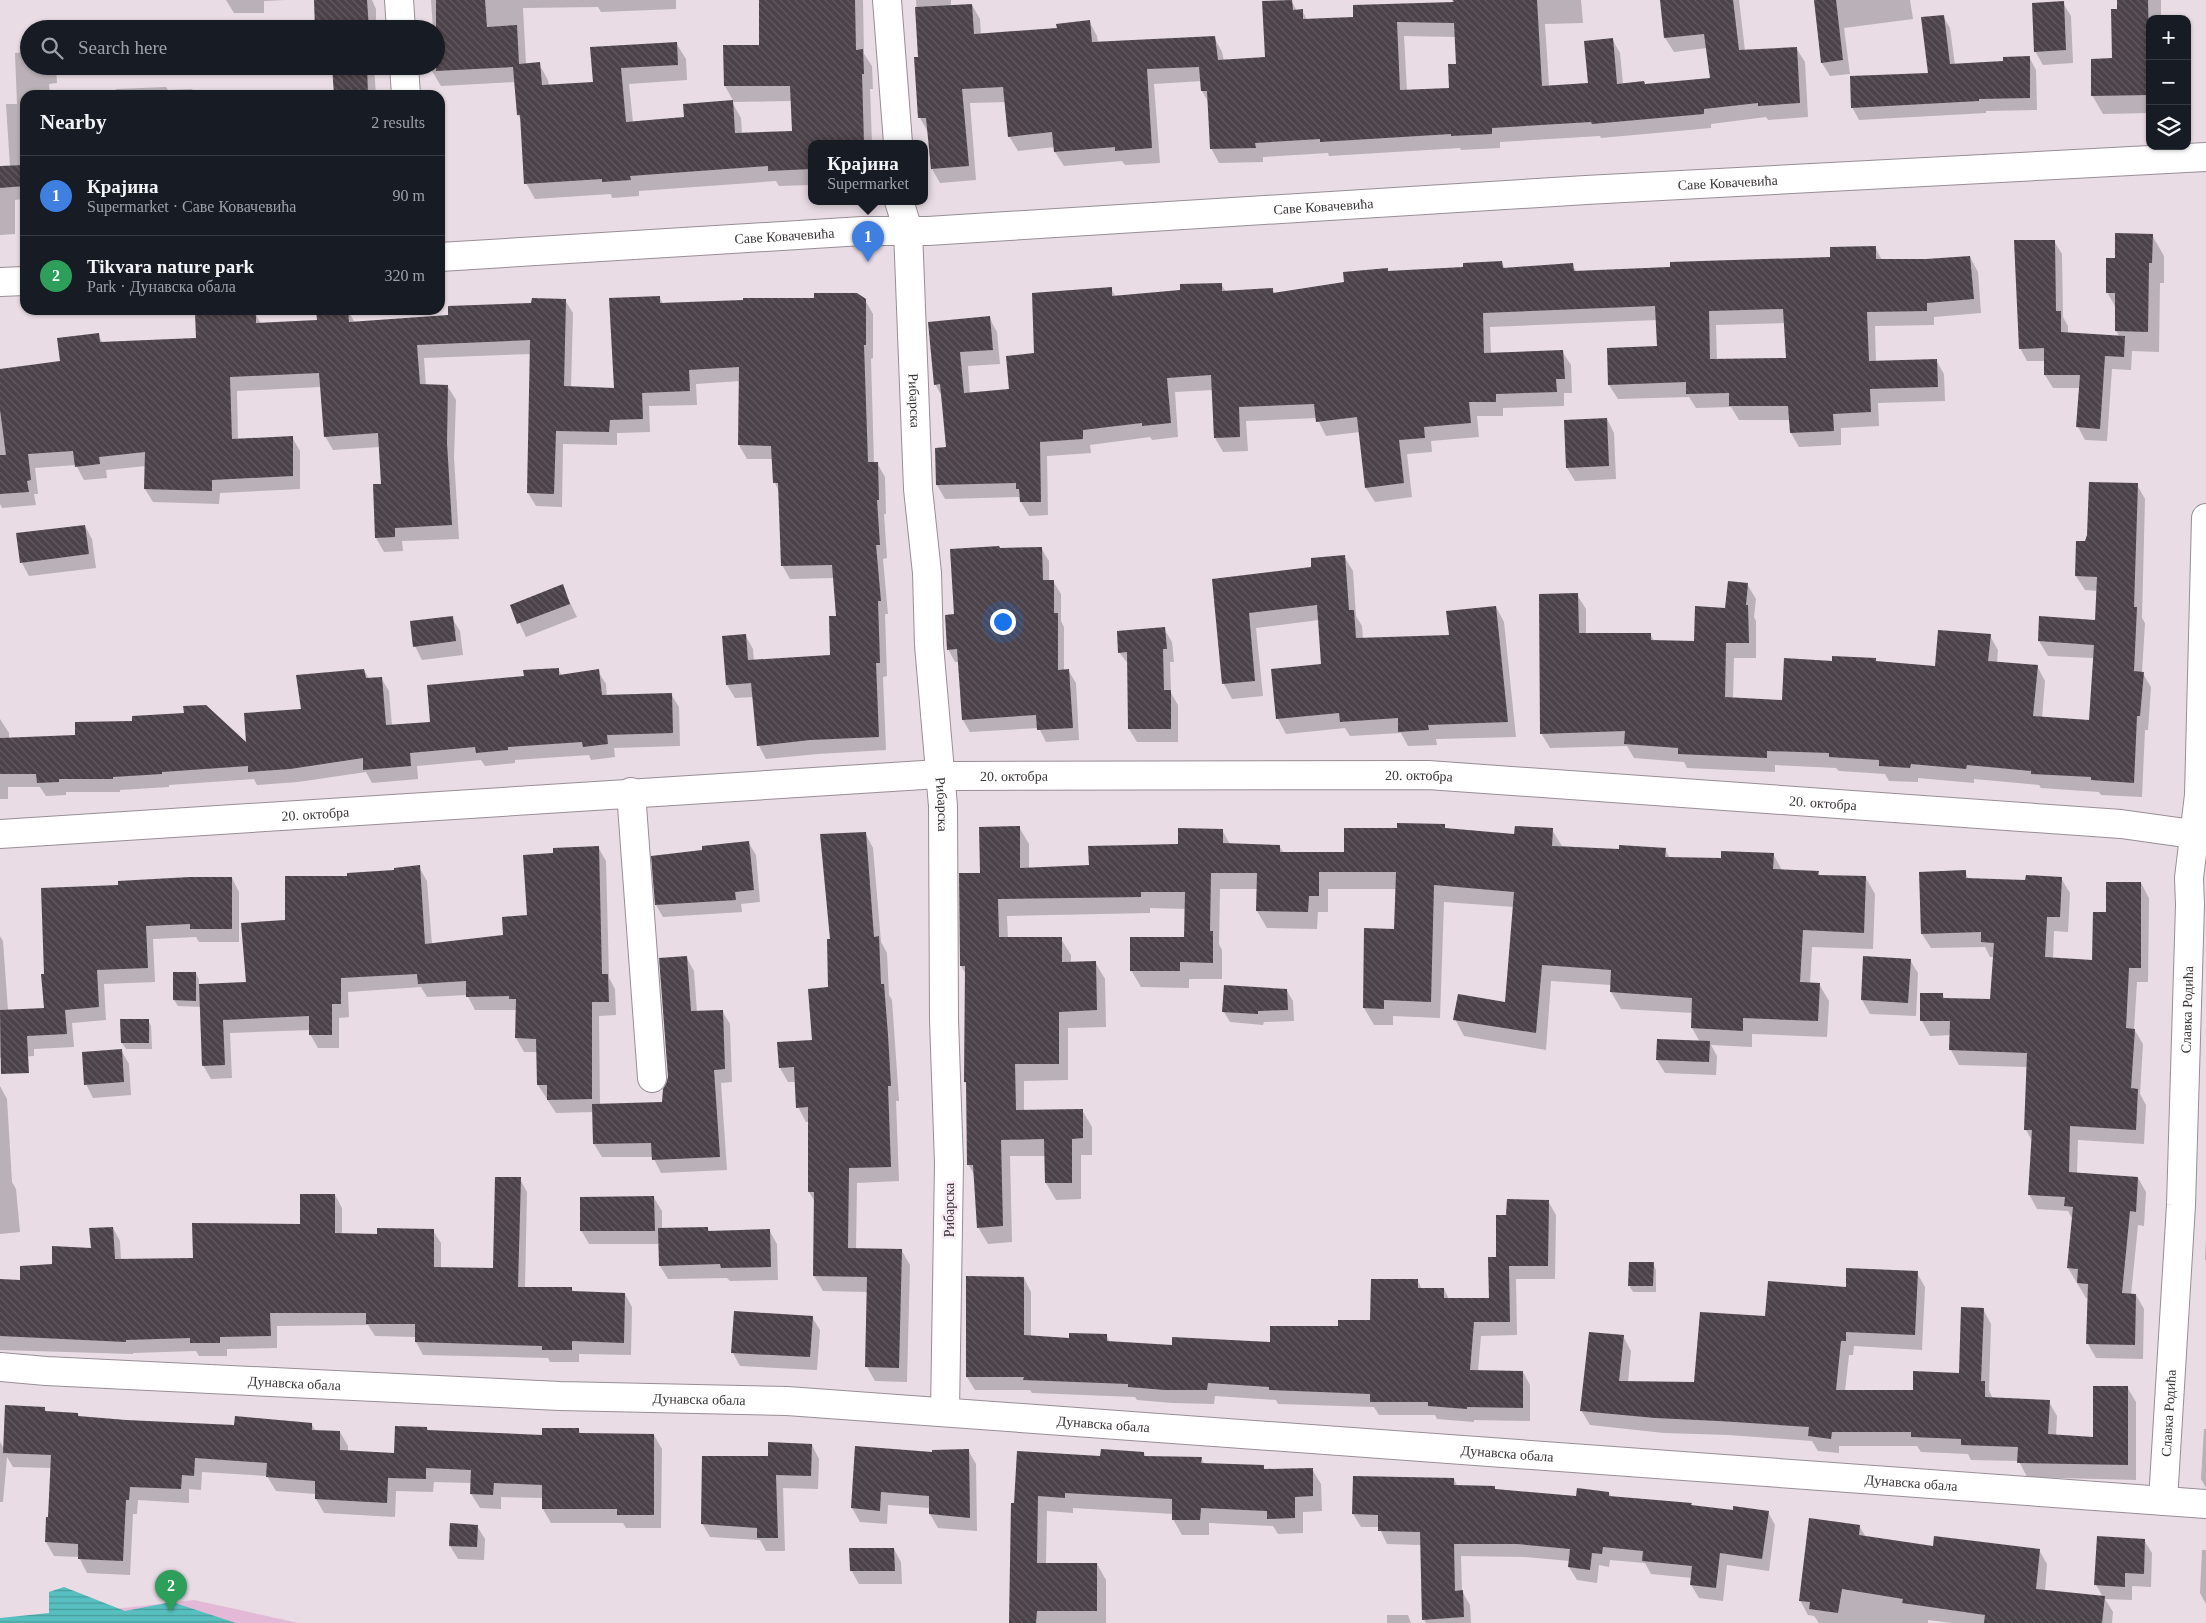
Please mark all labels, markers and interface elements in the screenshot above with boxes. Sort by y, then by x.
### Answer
map controls [2146,15,2191,150]
button: + [2146,15,2191,60]
search box [20,20,445,75]
icon: search [38,34,66,62]
text: Search here [78,37,167,58]
button: − [2146,60,2191,105]
button: layers [2146,105,2191,150]
text: Nearby [40,110,107,134]
text: 2 results [371,114,425,131]
popup [808,140,928,205]
text: Крајина [827,153,899,174]
street label: Саве Ковачевића [1677,172,1779,193]
text: Supermarket [827,175,909,192]
text: Крајина [87,176,159,197]
text: 1 [52,187,60,204]
text: 90 m [393,187,425,204]
street label: Саве Ковачевића [1273,196,1375,217]
text: Supermarket · Саве Ковачевића [87,198,296,215]
pin: 1 [852,221,884,262]
street label: Саве Ковачевића [734,225,836,246]
text: Tikvara nature park [87,256,254,277]
text: 2 [52,267,60,284]
text: 320 m [385,267,425,284]
text: Park · Дунавска обала [87,278,236,295]
street label: Рибарска [906,373,923,429]
your location [990,609,1016,635]
street label: 20. октобра [1385,767,1454,784]
street label: 20. октобра [980,768,1049,783]
street label: Рибарска [933,776,951,832]
street label: 20. октобра [1789,793,1858,813]
street label: 20. октобра [281,804,350,823]
street label: Славка Родића [2178,965,2196,1054]
street label: Рибарска [942,1182,957,1237]
street label: Славка Родића [2158,1368,2179,1457]
street label: Дунавска обала [248,1373,342,1393]
street label: Дунавска обала [653,1391,747,1408]
street label: Дунавска обала [1056,1413,1151,1435]
street label: Дунавска обала [1460,1442,1555,1464]
street label: Дунавска обала [1864,1472,1959,1494]
pin: 2 [155,1570,187,1611]

